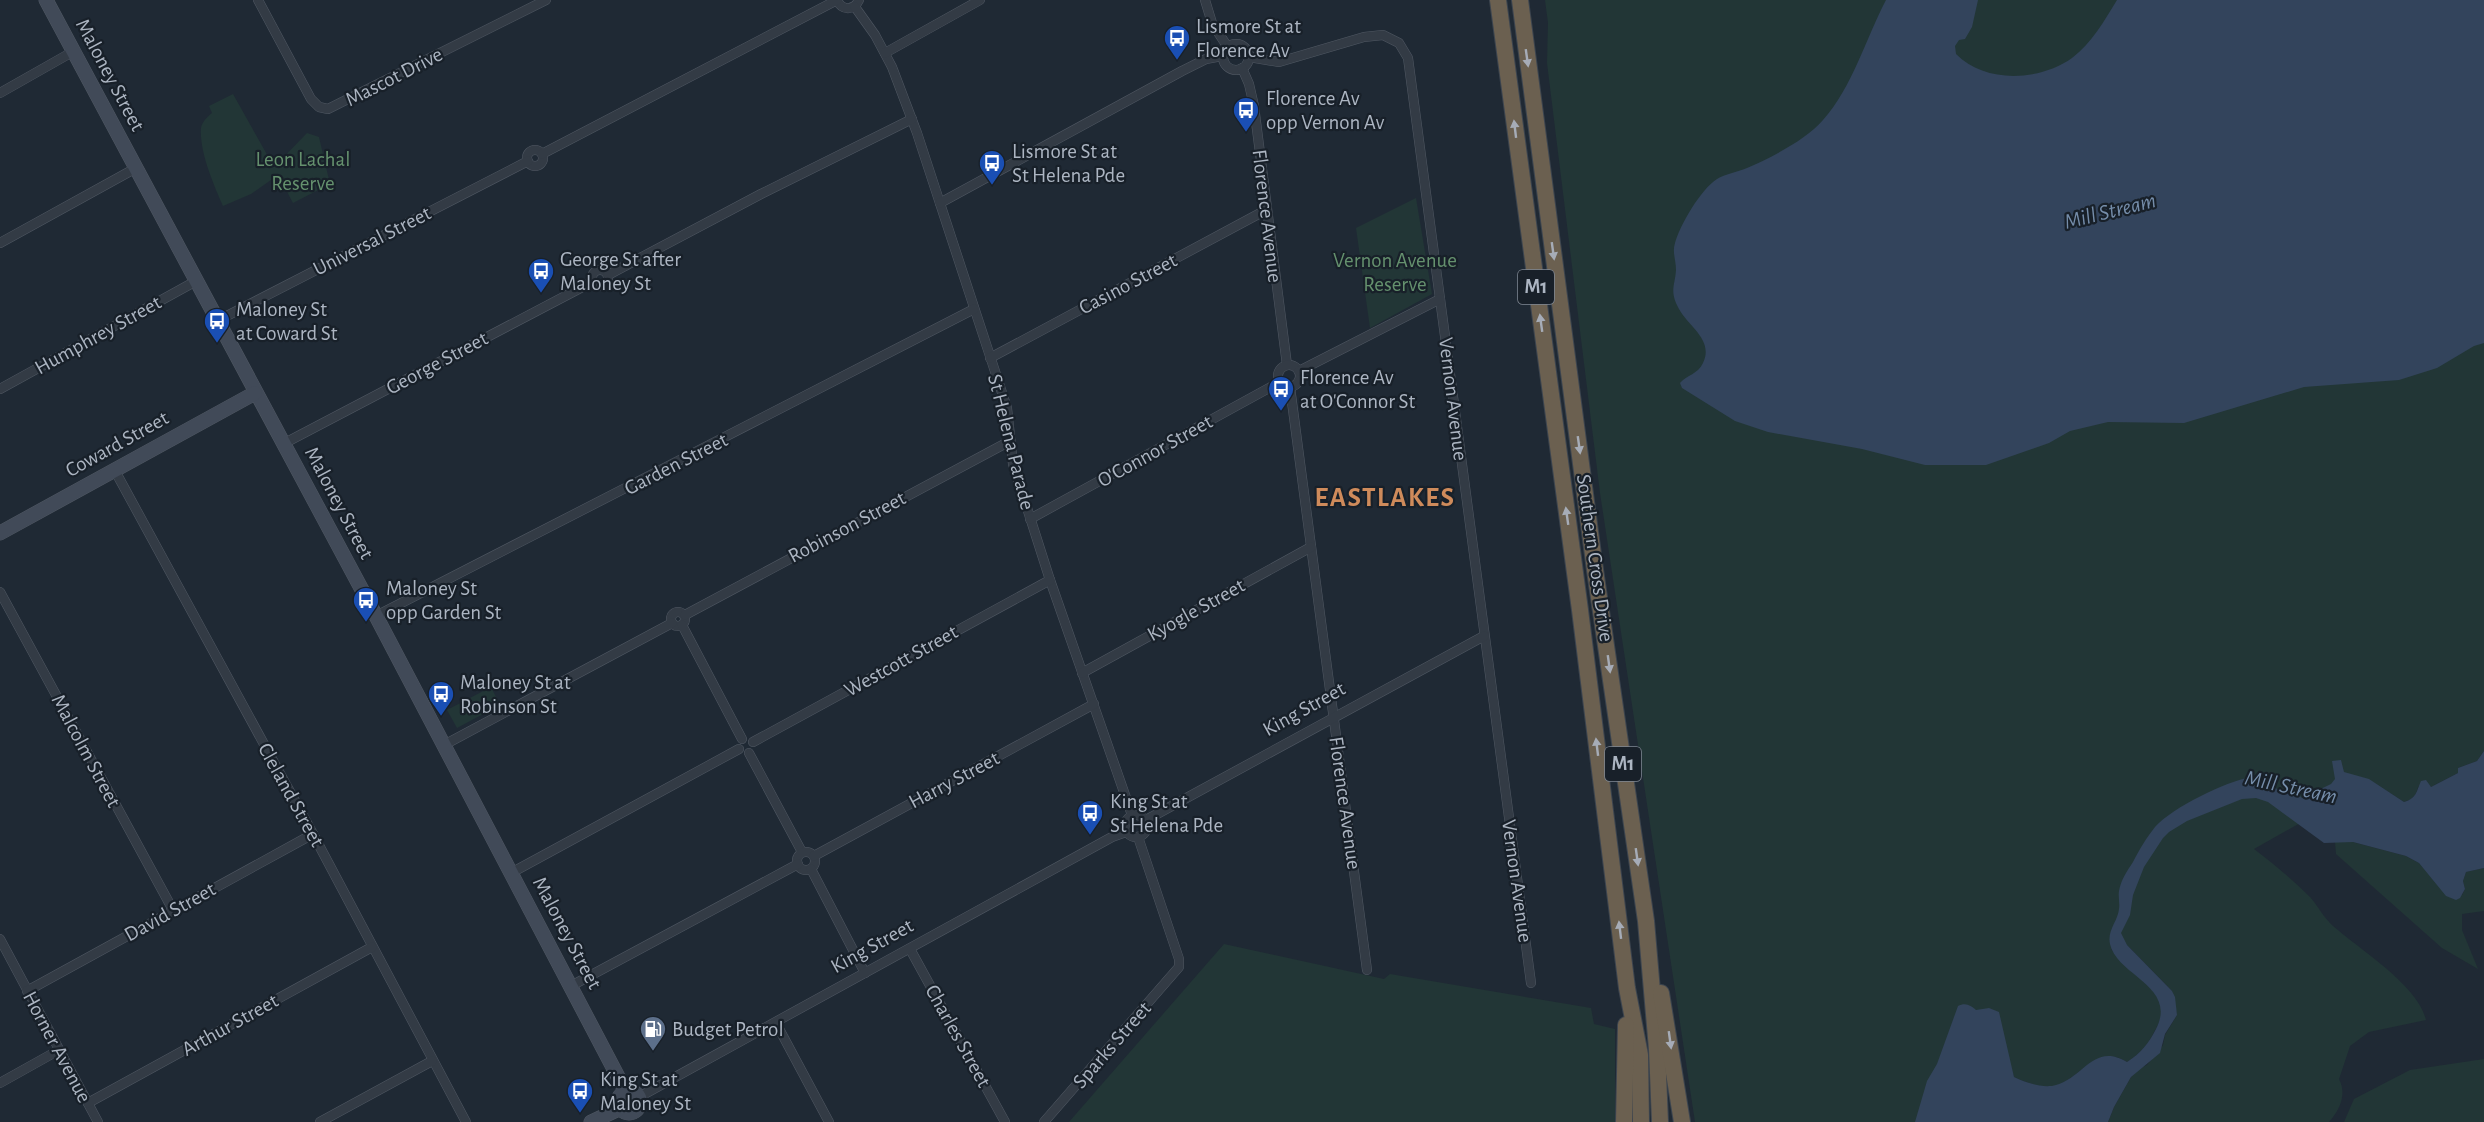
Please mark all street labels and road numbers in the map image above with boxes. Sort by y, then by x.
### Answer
street label: Maloney Street [72,15,148,135]
street label: Mascot Drive [342,44,446,110]
street label: Florence Avenue [1248,148,1286,284]
street label: Universal Street [310,202,435,280]
street label: Casino Street [1076,249,1181,319]
road number: M1 [1518,270,1554,304]
street label: Humphrey Street [31,291,165,378]
street label: George Street [383,327,491,398]
street label: Vernon Avenue [1435,336,1471,462]
street label: St Helena Parade [984,372,1038,512]
street label: Coward Street [62,407,172,481]
street label: O'Connor Street [1094,411,1216,491]
street label: Garden Street [621,429,731,499]
street label: Maloney Street [301,443,377,563]
street label: Southern Cross Drive [1573,473,1617,643]
street label: Robinson Street [785,487,909,567]
street label: Kyogle Street [1144,575,1249,645]
street label: Westcott Street [841,621,962,701]
street label: King Street [1259,678,1349,740]
street label: Malcolm Street [47,691,125,811]
street label: Florence Avenue [1325,735,1365,871]
street label: Cleland Street [254,740,328,851]
street label: Harry Street [905,747,1003,813]
road number: M1 [1605,747,1641,781]
street label: Vernon Avenue [1498,818,1536,944]
street label: Maloney Street [529,873,605,993]
street label: David Street [121,878,219,946]
street label: King Street [827,915,917,977]
street label: Charles Street [921,981,995,1091]
street label: Horner Avenue [19,988,95,1106]
street label: Arthur Street [178,990,282,1060]
street label: Sparks Street [1069,997,1155,1092]

